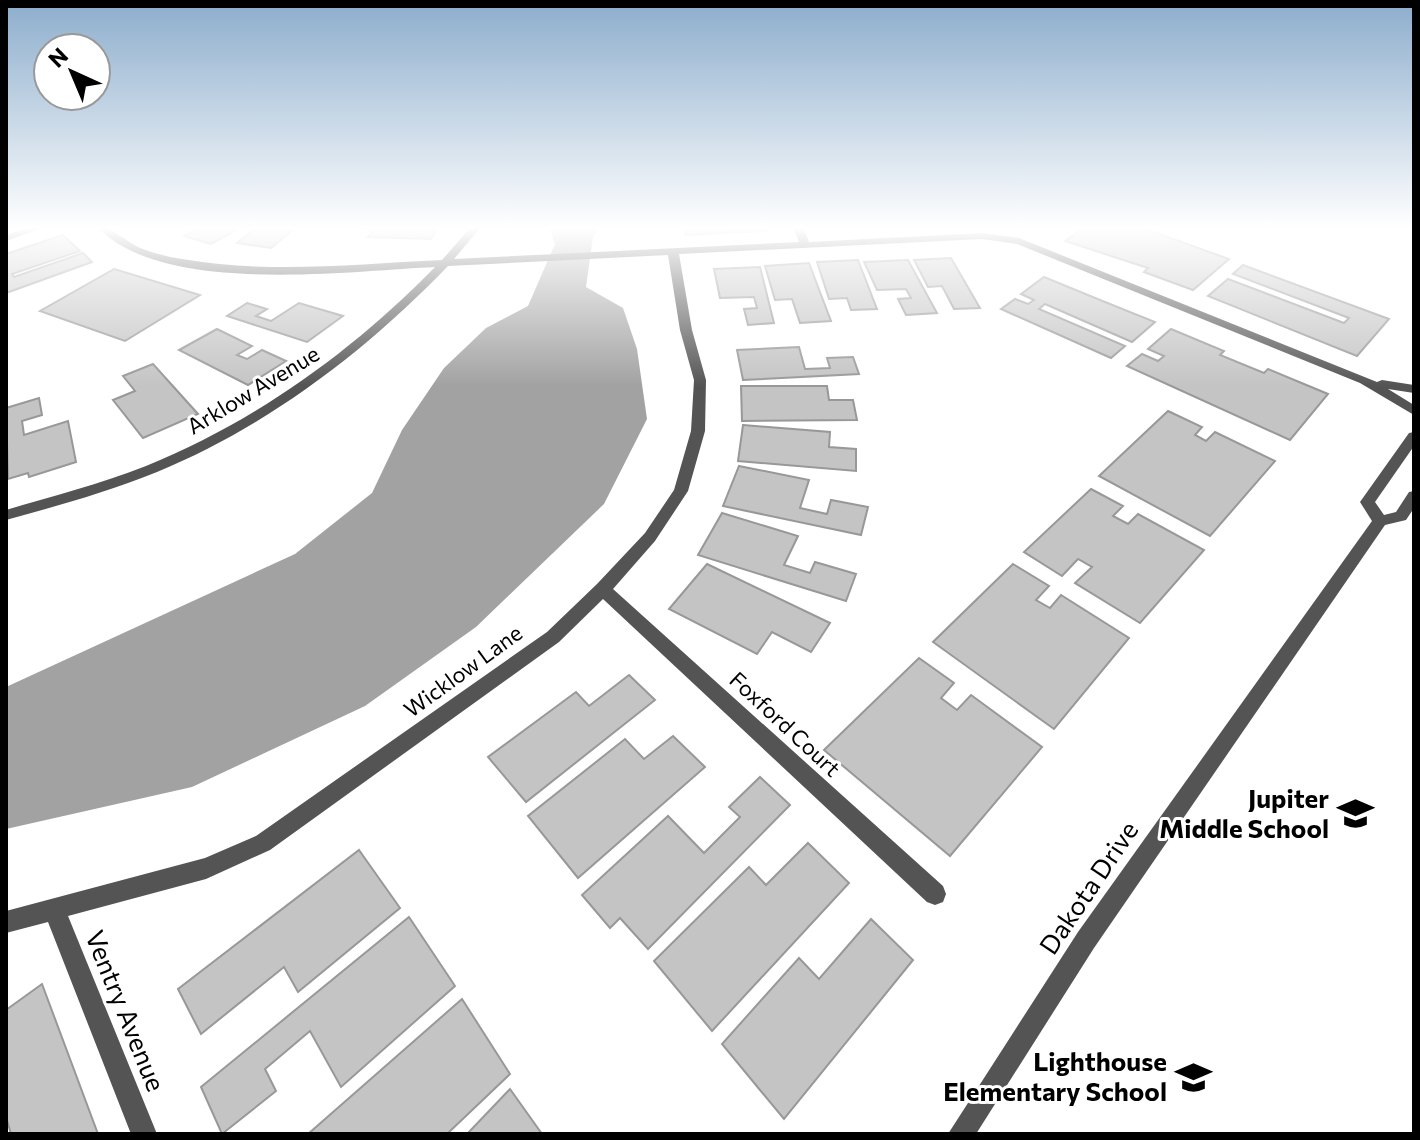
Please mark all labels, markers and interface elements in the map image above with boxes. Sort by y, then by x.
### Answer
north arrow [32,32,112,112]
text: N [42,42,73,73]
street label: Arklow Avenue [182,340,324,440]
street label: Wicklow Lane [398,619,527,722]
street label: Foxford Court [724,666,846,782]
place label: Jupiter Middle School [1159,782,1329,843]
school or university icon: Jupiter Middle School [1336,795,1374,833]
street label: Dakota Drive [1032,815,1144,960]
street label: Ventry Avenue [80,925,173,1095]
place label: Lighthouse Elementary School [943,1045,1167,1106]
school or university icon: Lighthouse Elementary School [1174,1058,1212,1096]

